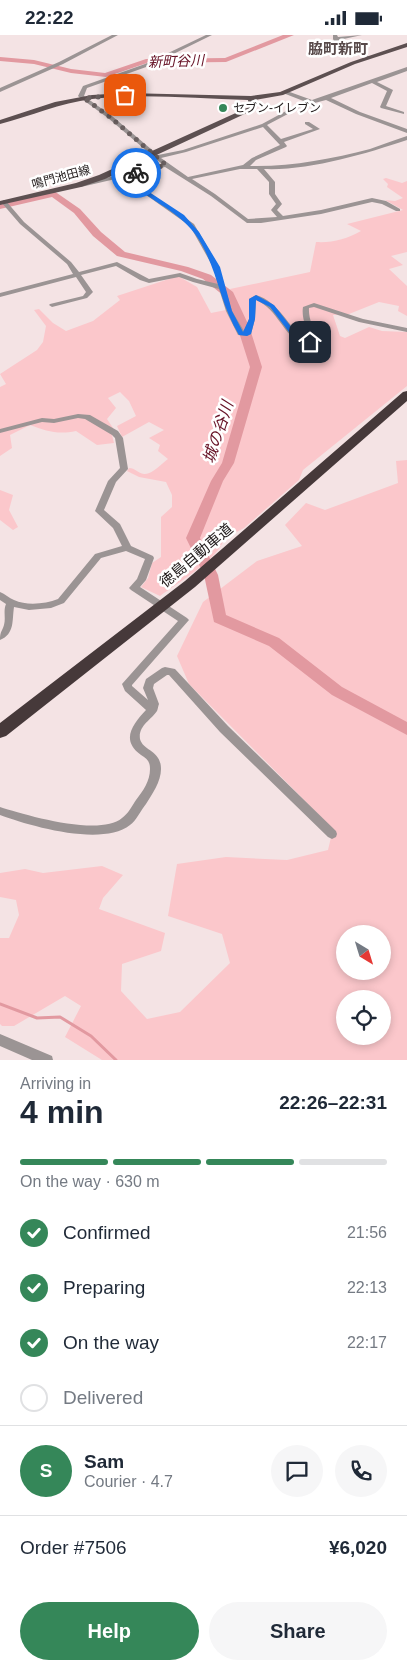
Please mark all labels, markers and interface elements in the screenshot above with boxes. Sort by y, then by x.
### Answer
text: 22:22 [25,7,74,28]
district label: 脇町新町 [308,40,368,57]
water label: 新町谷川 [148,52,206,70]
pin [104,74,146,116]
icon: bag [111,81,139,109]
place label: セブン-イレブン [233,101,321,115]
marker: セブン-イレブン [217,102,229,114]
courier [111,148,161,198]
icon: bike [122,159,150,187]
street label: 鳴門池田線 [30,162,92,192]
pin [289,321,331,363]
icon: home [296,328,324,356]
water label: 城の谷川 [200,397,237,465]
street label: 徳島自動車道 [156,520,236,590]
north arrow [336,925,391,980]
map controls [336,925,391,1045]
button: locate [336,990,391,1045]
text: Arriving in [20,1075,91,1092]
text: 22:26–22:31 [279,1092,387,1113]
text: 4 min [20,1094,104,1130]
text: On the way · 630 m [20,1173,160,1190]
icon: check [20,1219,48,1247]
text: Confirmed [63,1222,151,1243]
text: 21:56 [347,1224,387,1241]
icon: check [20,1274,48,1302]
text: Preparing [63,1277,145,1298]
text: 22:13 [347,1279,387,1296]
icon: check [20,1329,48,1357]
text: On the way [63,1332,159,1353]
text: 22:17 [347,1334,387,1351]
text: Delivered [63,1387,143,1408]
button: chat [271,1445,323,1497]
button: phone [335,1445,387,1497]
text: Sam [84,1451,124,1472]
text: S [40,1460,52,1481]
text: Courier · 4.7 [84,1473,173,1490]
text: Order #7506 [20,1537,127,1558]
text: ¥6,020 [329,1537,387,1558]
button: Help [20,1602,199,1660]
button: Share [209,1602,387,1660]

